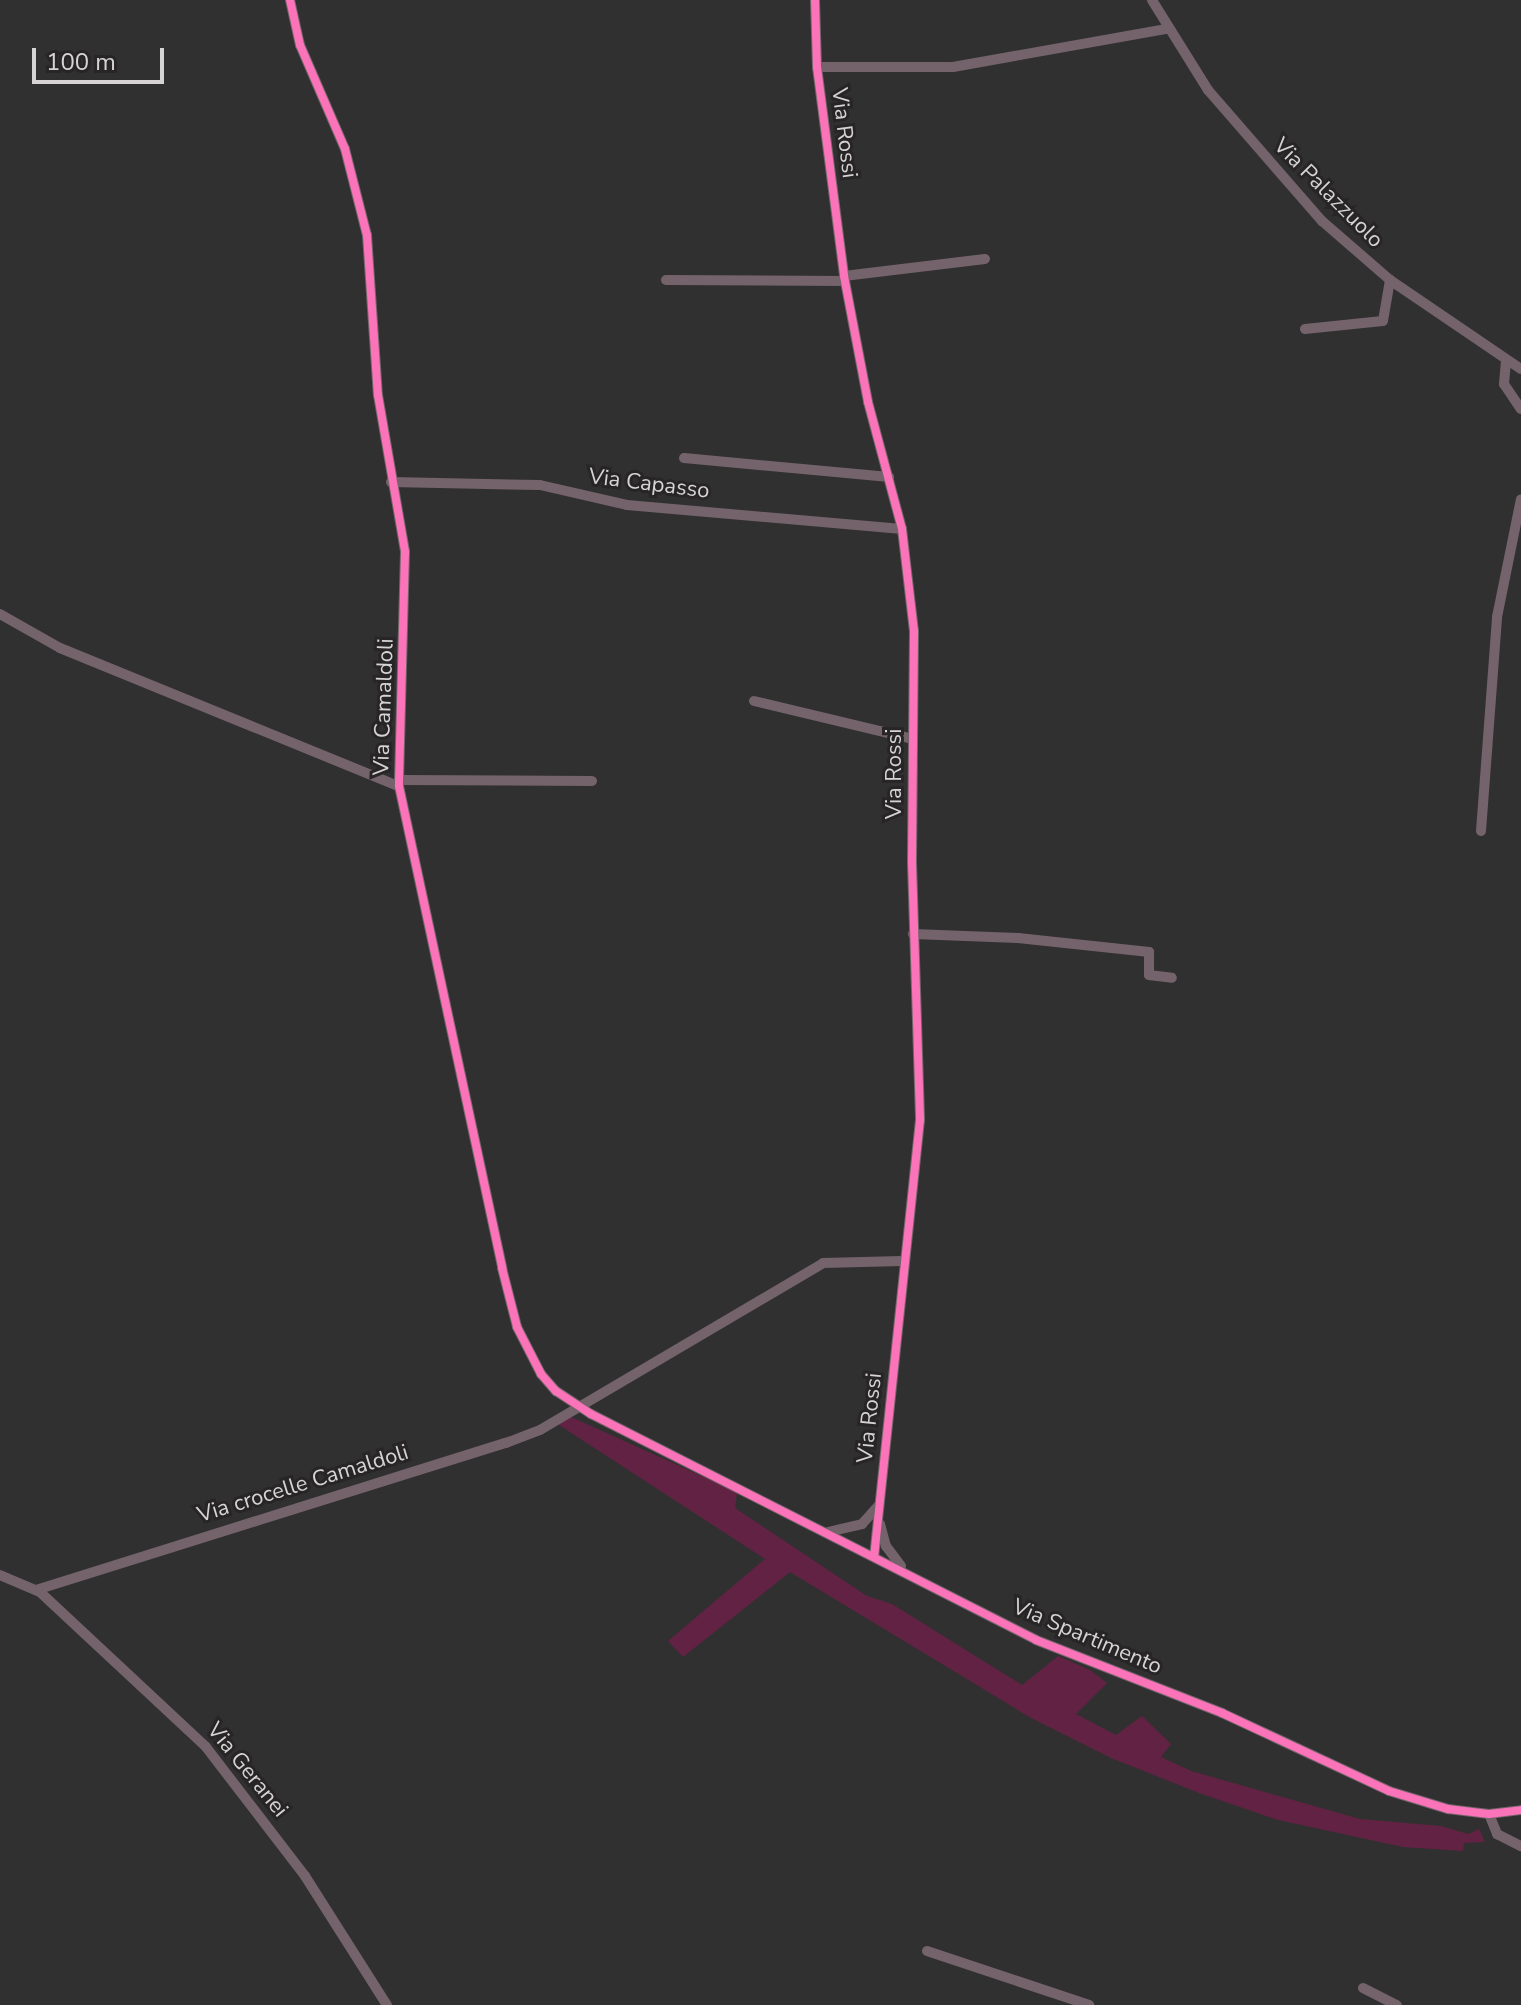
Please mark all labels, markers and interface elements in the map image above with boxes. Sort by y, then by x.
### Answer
scale bar [36,32,168,82]
text: 100 m [46,46,116,78]
street label: Via Rossi [825,86,863,180]
street label: Via Palazzuolo [1268,133,1388,253]
street label: Via Capasso [587,463,711,505]
street label: Via Camaldoli [368,638,400,776]
street label: Via Rossi [882,729,908,819]
street label: Via Rossi [852,1372,888,1464]
street label: Via crocelle Camaldoli [194,1439,412,1529]
street label: Via Spartimento [1008,1594,1166,1680]
street label: Via Geranei [201,1717,293,1823]

